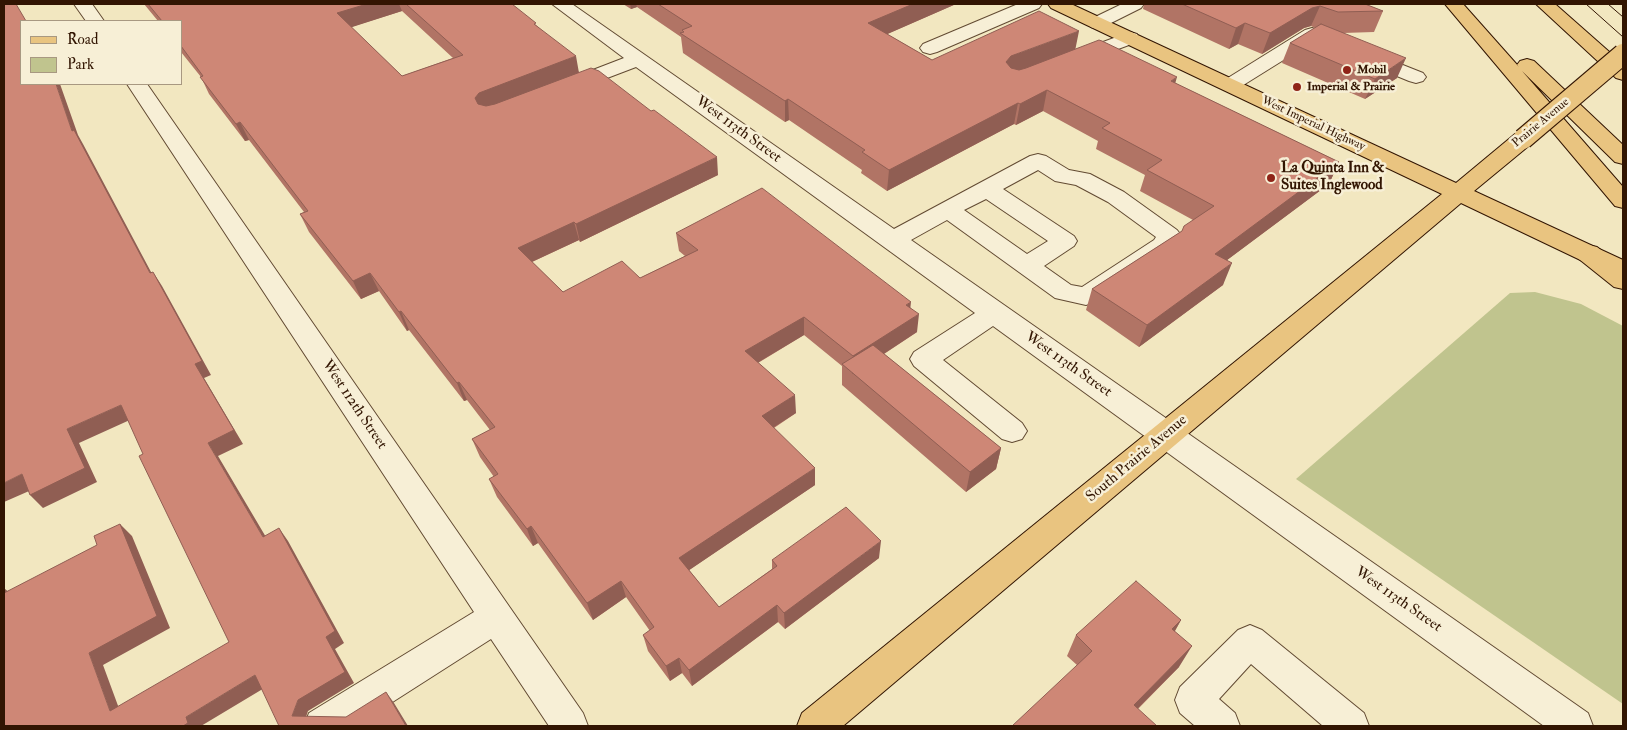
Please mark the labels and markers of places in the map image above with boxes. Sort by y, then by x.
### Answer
place label: Mobil [1357,63,1386,77]
marker: Mobil [1341,64,1353,76]
place label: Imperial & Prairie [1307,80,1395,94]
marker: Imperial & Prairie [1291,81,1303,93]
place label: La Quinta Inn & Suites Inglewood [1281,160,1385,195]
marker: La Quinta Inn & Suites Inglewood [1265,172,1277,184]

